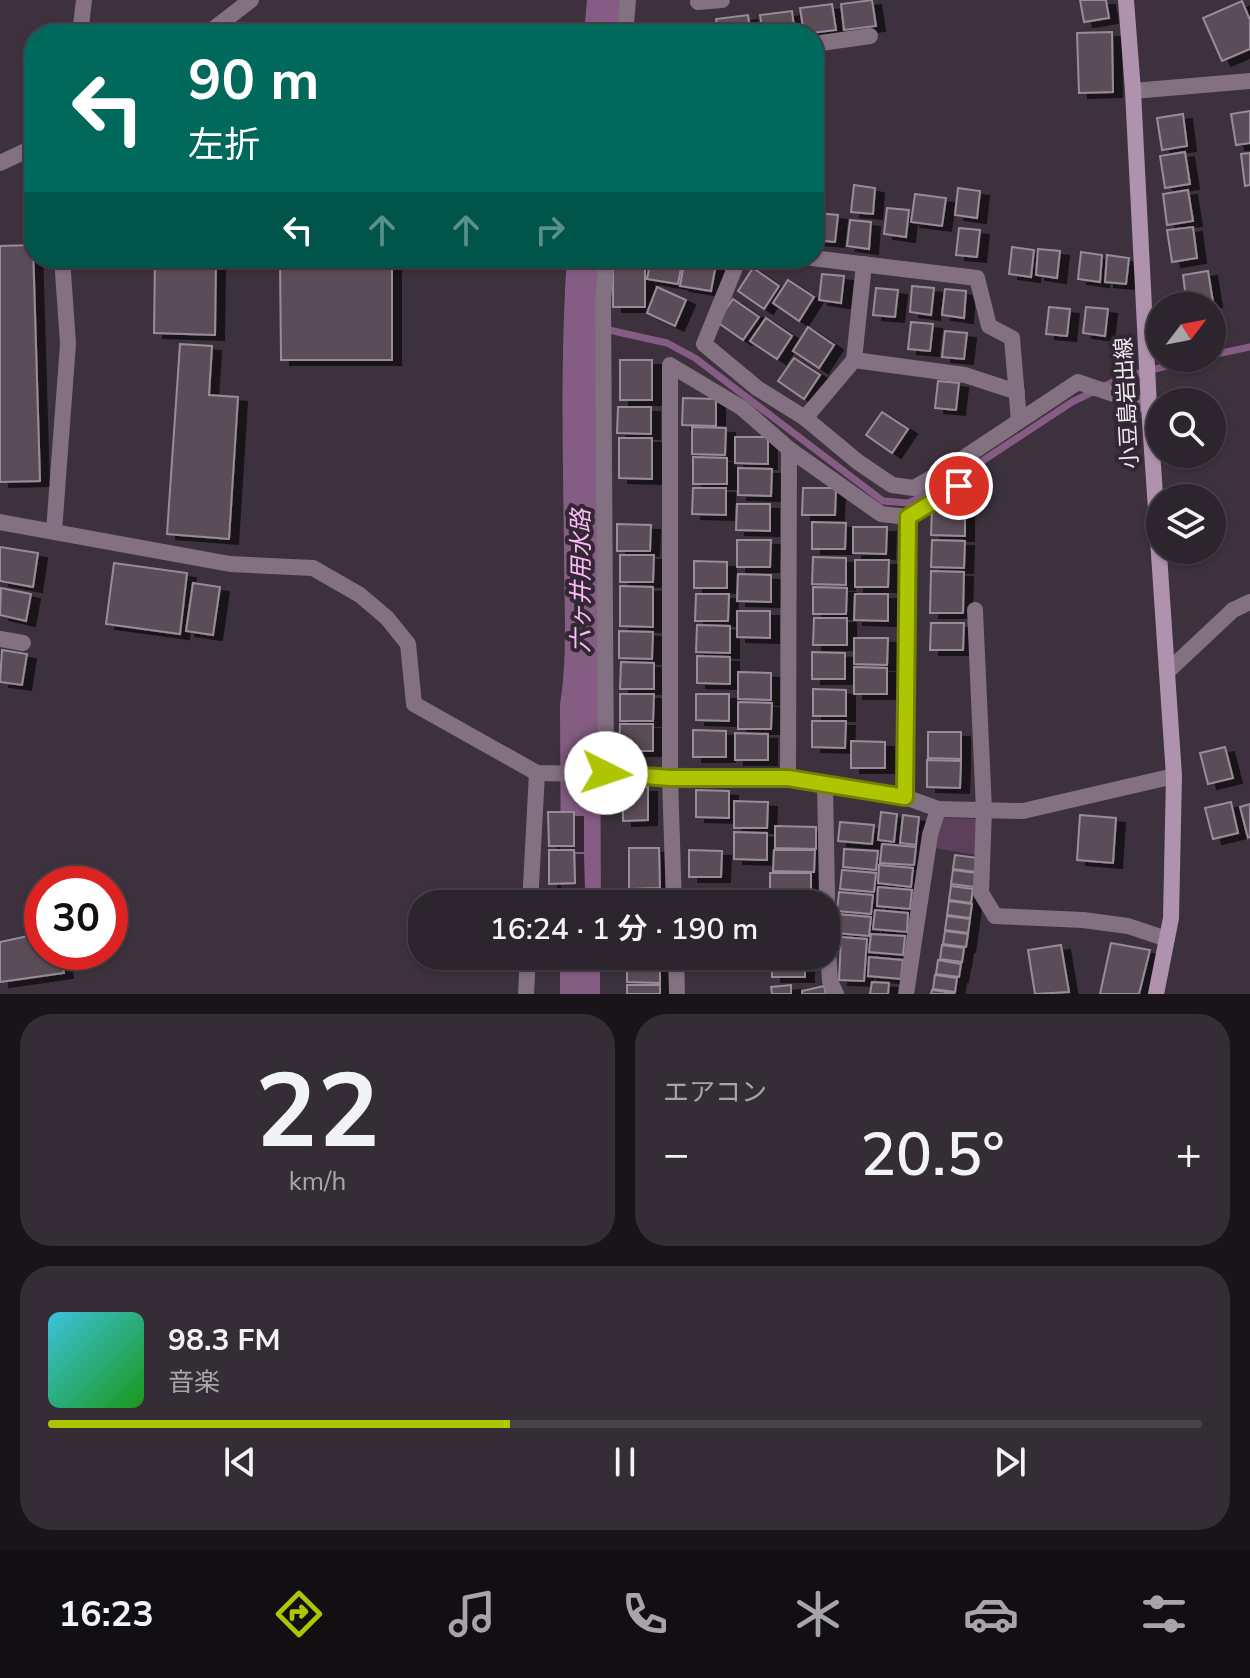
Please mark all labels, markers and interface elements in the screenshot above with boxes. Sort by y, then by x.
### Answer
text: 90 m [188,42,319,119]
icon: left [56,56,160,160]
text: 左折 [188,121,260,170]
icon: left [276,208,320,252]
icon: ahead [360,208,404,252]
icon: ahead [444,208,488,252]
icon: right [528,208,572,252]
north arrow [1146,292,1226,372]
map controls [1146,292,1226,564]
street label: 小豆島岩出線 [1109,336,1145,470]
button: search [1146,388,1226,468]
pin [925,452,993,520]
icon: arrive [937,464,981,508]
button: layers [1146,484,1226,564]
water label: 六ヶ井用水路 [565,507,597,653]
position arrow [564,731,648,815]
speed limit sign: 30 [24,866,128,970]
text: 16:24 · 1 分 · 190 m [490,909,758,950]
text: 22 [255,1041,380,1183]
text: エアコン [663,1075,767,1110]
text: 20.5° [860,1114,1005,1196]
text: − [663,1125,689,1185]
text: + [1176,1125,1202,1185]
text: km/h [289,1164,346,1199]
text: 98.3 FM [168,1320,280,1361]
text: 音楽 [168,1365,220,1400]
icon: previous [218,1440,262,1484]
icon: pause [603,1440,647,1484]
icon: next [988,1440,1032,1484]
icon: directions [271,1586,327,1642]
icon: music [444,1586,500,1642]
icon: phone [617,1586,673,1642]
icon: climate [790,1586,846,1642]
icon: car [963,1586,1019,1642]
icon: filters [1136,1586,1192,1642]
text: 16:23 [58,1590,154,1639]

